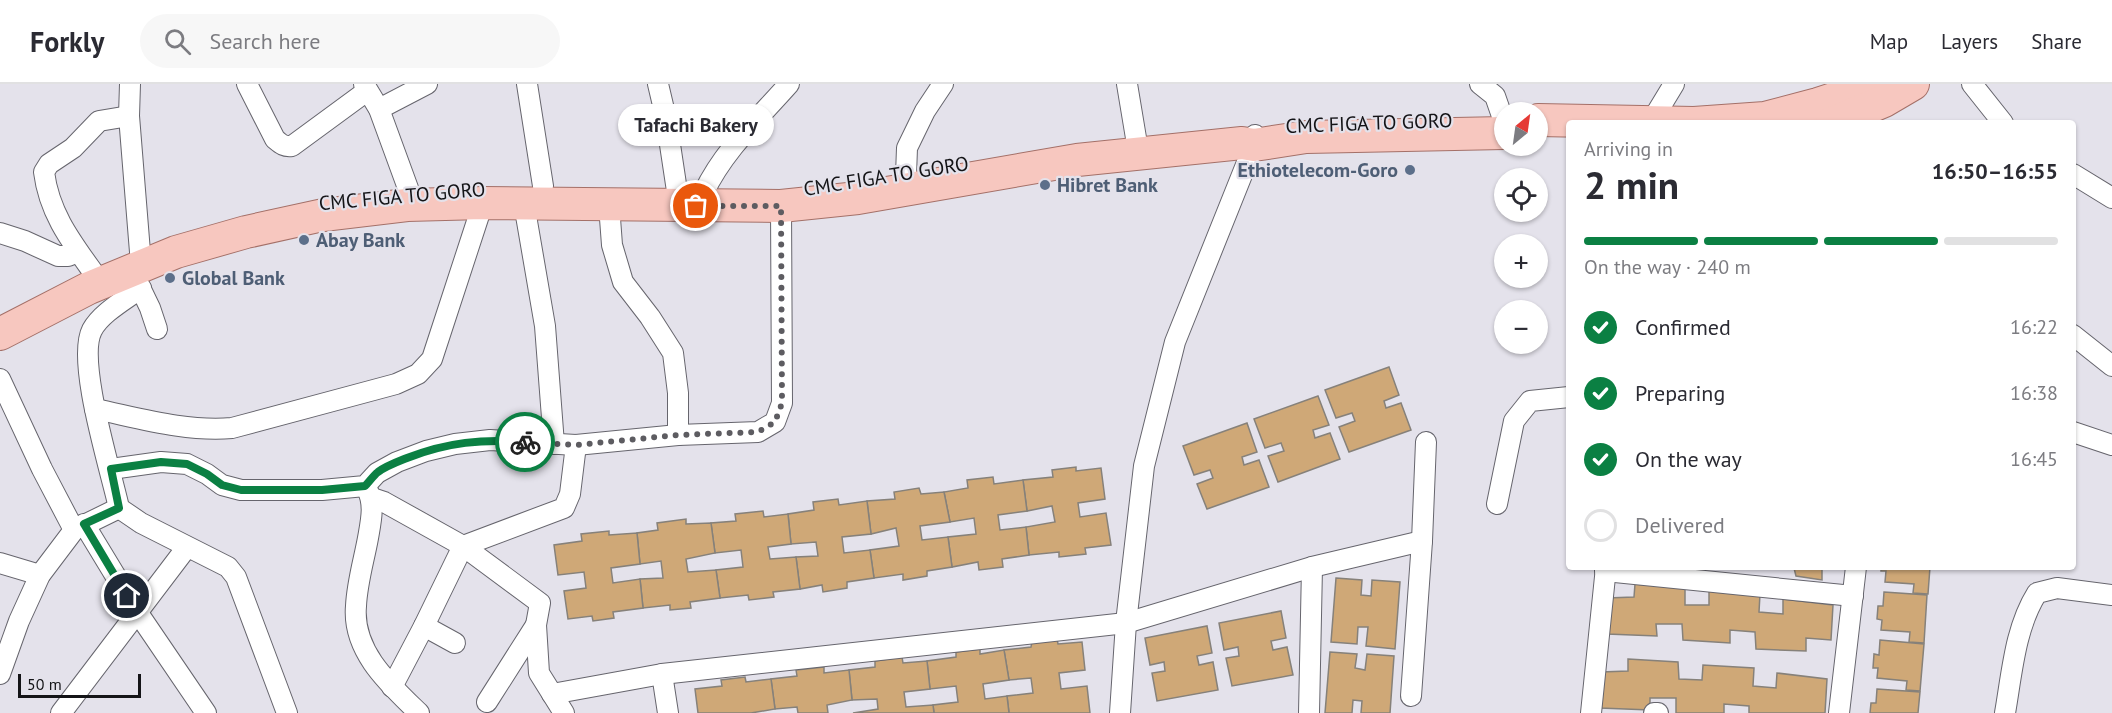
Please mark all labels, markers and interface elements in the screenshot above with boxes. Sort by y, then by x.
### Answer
search box [140,14,560,68]
text: Forkly [30,23,104,60]
icon: search [161,25,194,58]
text: Search here [209,27,320,55]
text: Map [1870,28,1908,55]
text: Layers [1941,28,1998,55]
text: Share [2031,28,2082,55]
north arrow [1494,102,1548,156]
map controls [1494,102,1548,354]
callout: Tafachi Bakery [618,104,774,146]
street label: CMC FIGA TO GORO [1285,107,1453,139]
text: Tafachi Bakery [634,112,758,138]
text: Arriving in [1584,136,1673,162]
street label: CMC FIGA TO GORO [802,150,970,202]
place label: Ethiotelecom-Goro [1238,157,1398,183]
text: 16:50–16:55 [1932,157,2058,185]
text: 2 min [1584,159,1679,210]
marker: Ethiotelecom-Goro [1403,163,1417,177]
button: locate [1494,168,1548,222]
place label: Hibret Bank [1057,172,1158,198]
street label: CMC FIGA TO GORO [318,176,486,216]
marker: Hibret Bank [1038,178,1052,192]
pin [670,180,721,231]
icon: bag [679,189,712,222]
place label: Abay Bank [316,227,405,253]
marker: Abay Bank [297,233,311,247]
button: + [1494,234,1548,288]
text: On the way · 240 m [1584,254,1751,280]
place label: Global Bank [182,265,285,291]
marker: Global Bank [163,271,177,285]
button: − [1494,300,1548,354]
icon: check [1584,311,1617,344]
text: Confirmed [1635,313,1731,341]
text: 16:22 [2010,314,2058,340]
icon: check [1584,377,1617,410]
text: Preparing [1635,379,1725,407]
text: 16:38 [2010,380,2058,406]
courier [495,412,555,472]
icon: bike [509,426,542,459]
icon: check [1584,443,1617,476]
text: On the way [1635,445,1742,473]
text: 16:45 [2010,446,2058,472]
text: Delivered [1635,511,1725,539]
pin [101,570,152,621]
icon: home [110,579,143,612]
scale bar [18,671,141,698]
text: 50 m [27,674,62,694]

